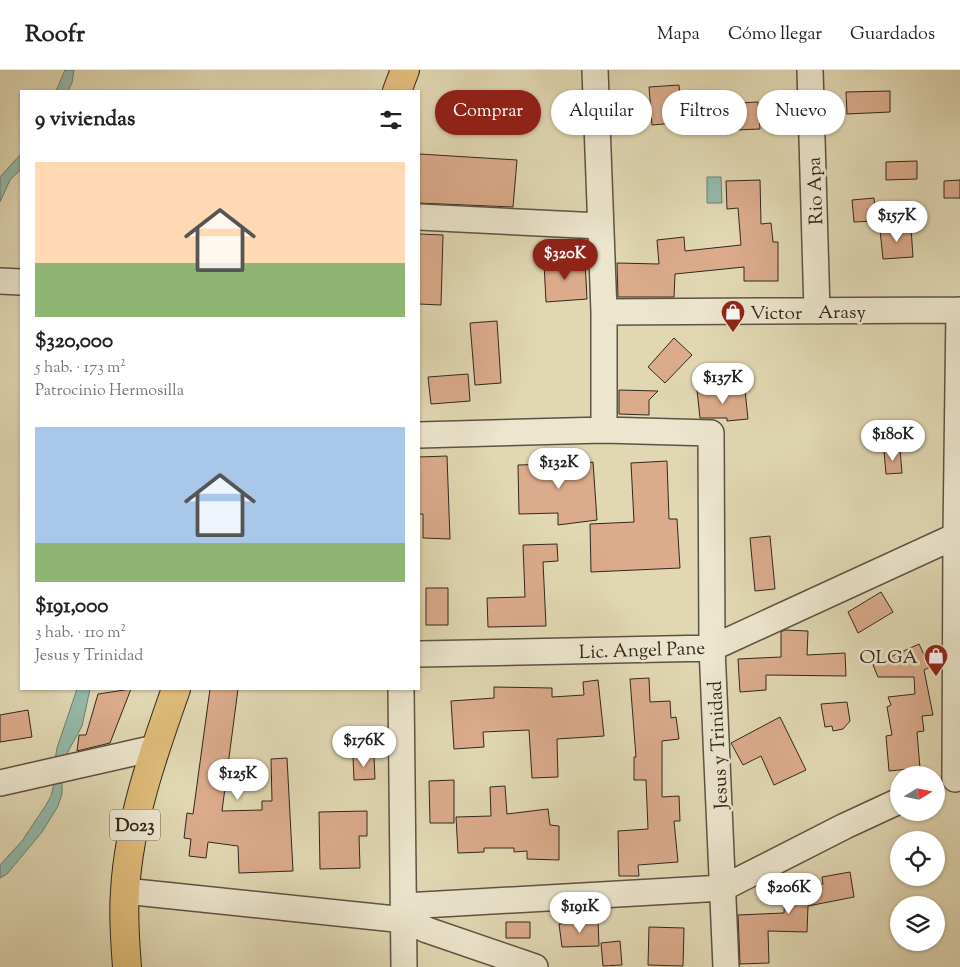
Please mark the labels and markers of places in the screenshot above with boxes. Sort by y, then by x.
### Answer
pin: $157K [862,200,932,243]
pin: $320K [530,238,600,281]
shop icon: Victor [720,299,746,333]
place label: Victor [750,301,802,328]
pin: $137K [688,362,758,405]
pin: $180K [858,420,928,462]
pin: $132K [524,448,594,490]
shop icon: OLGA [923,643,949,677]
place label: OLGA [859,645,919,672]
pin: $176K [329,726,399,768]
pin: $125K [203,758,273,801]
pin: $206K [754,872,824,915]
pin: $191K [545,892,615,934]

